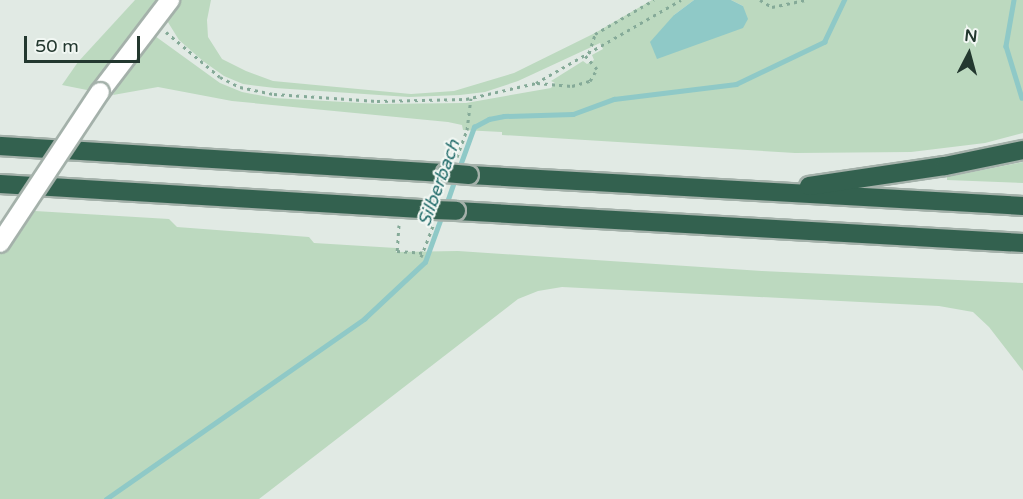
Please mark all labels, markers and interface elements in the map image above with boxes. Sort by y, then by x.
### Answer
scale bar [27,24,142,62]
north arrow [939,24,999,84]
text: N [963,25,978,47]
text: 50 m [35,35,79,57]
water label: Silberbach [413,137,465,229]

